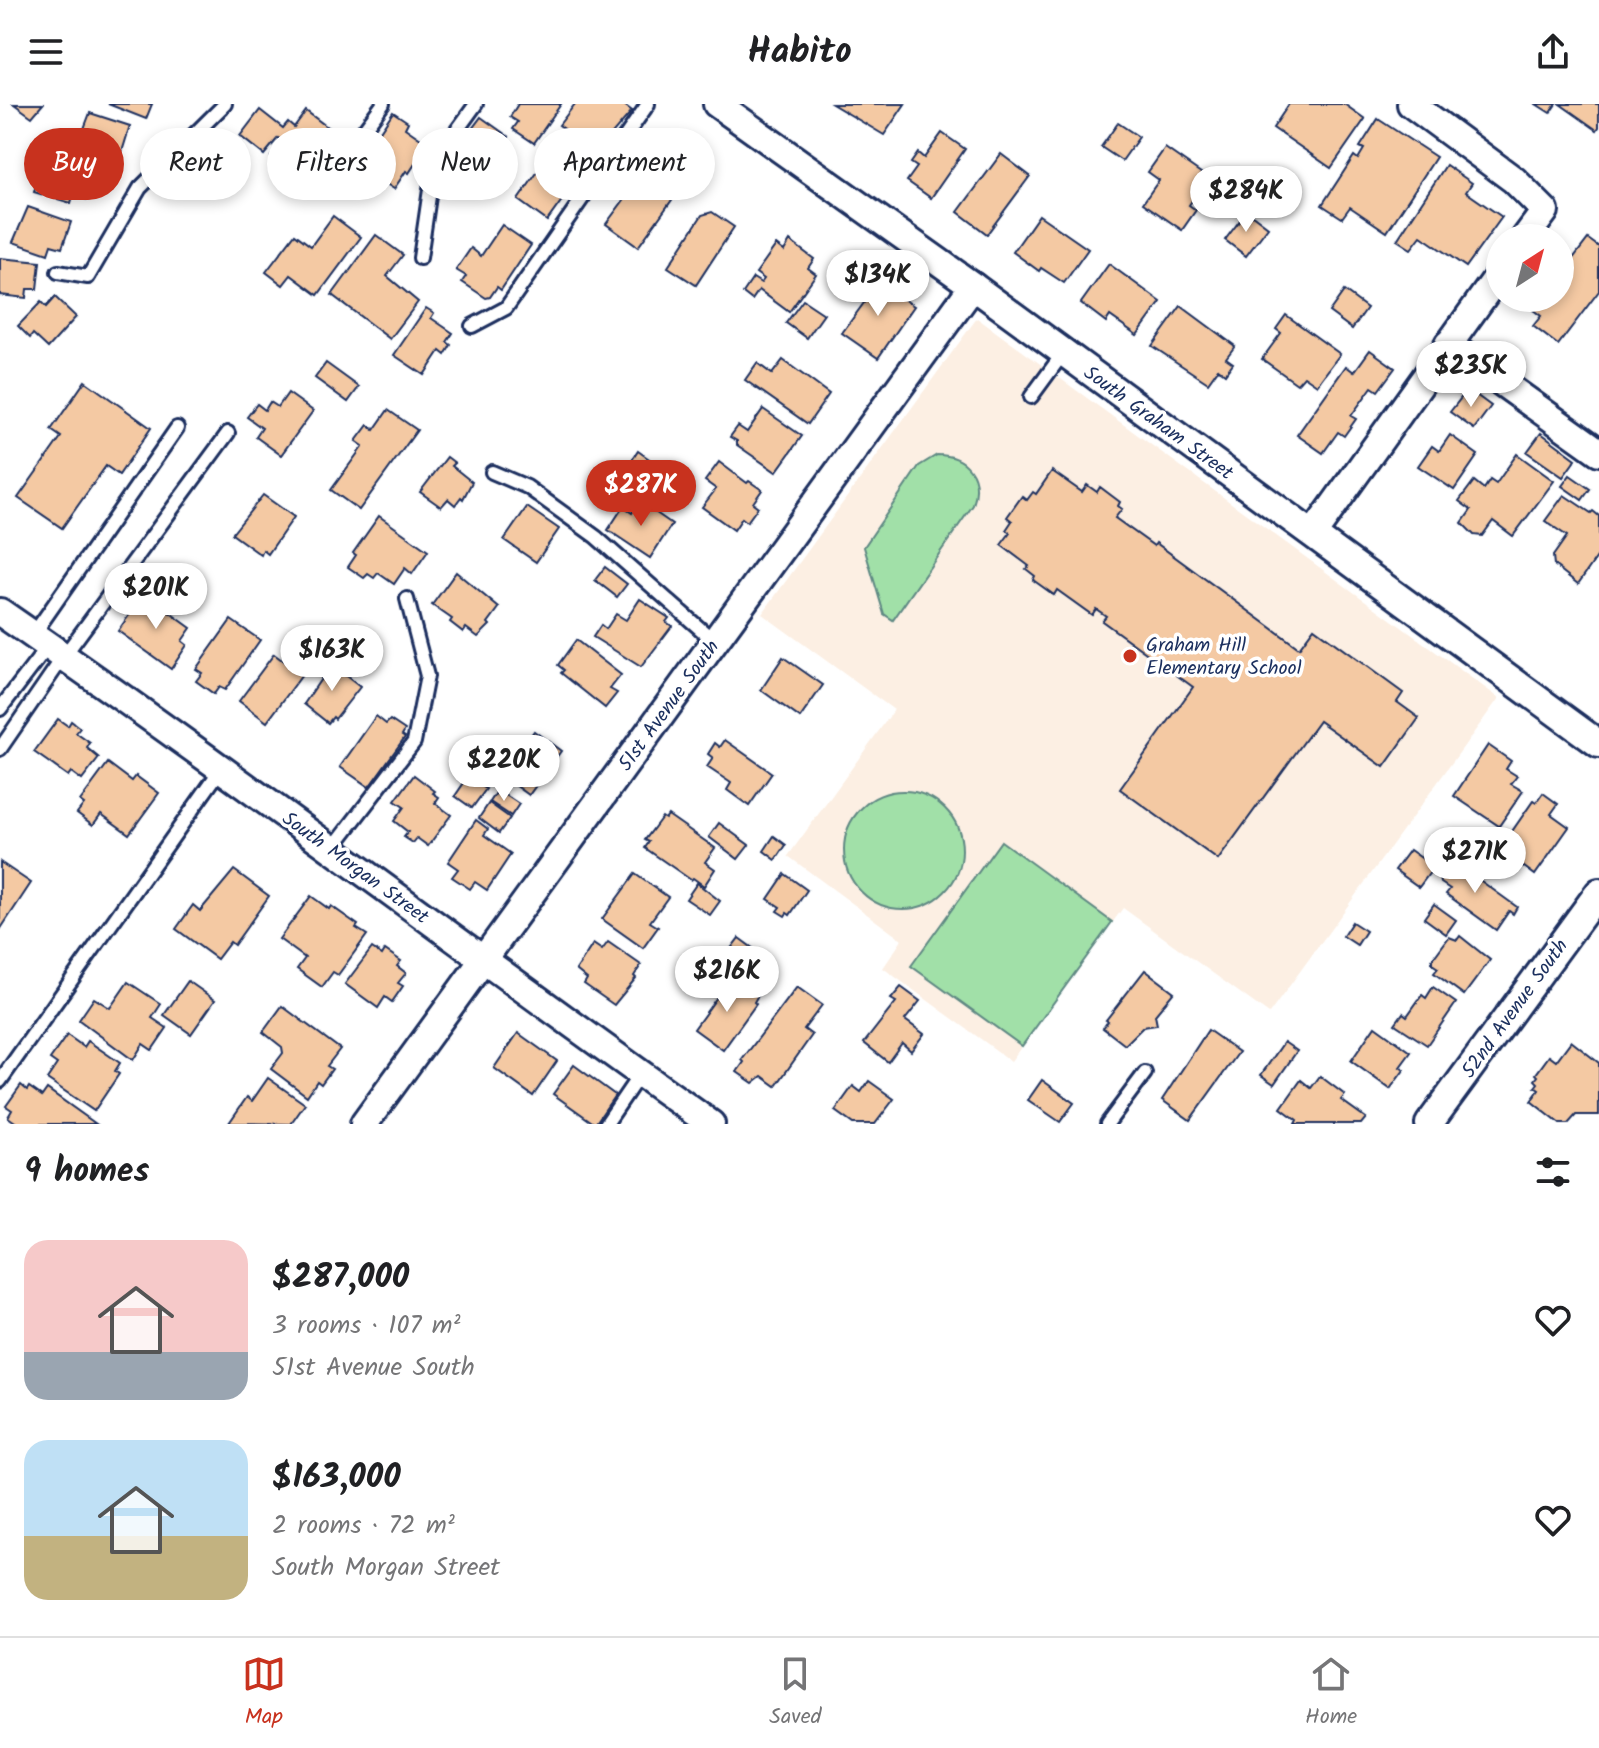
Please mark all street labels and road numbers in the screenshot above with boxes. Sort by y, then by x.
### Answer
street label: South Graham Street [1076,358,1240,489]
street label: 51st Avenue South [611,634,728,779]
street label: South Morgan Street [274,804,435,933]
street label: 52nd Avenue South [1454,933,1577,1086]

